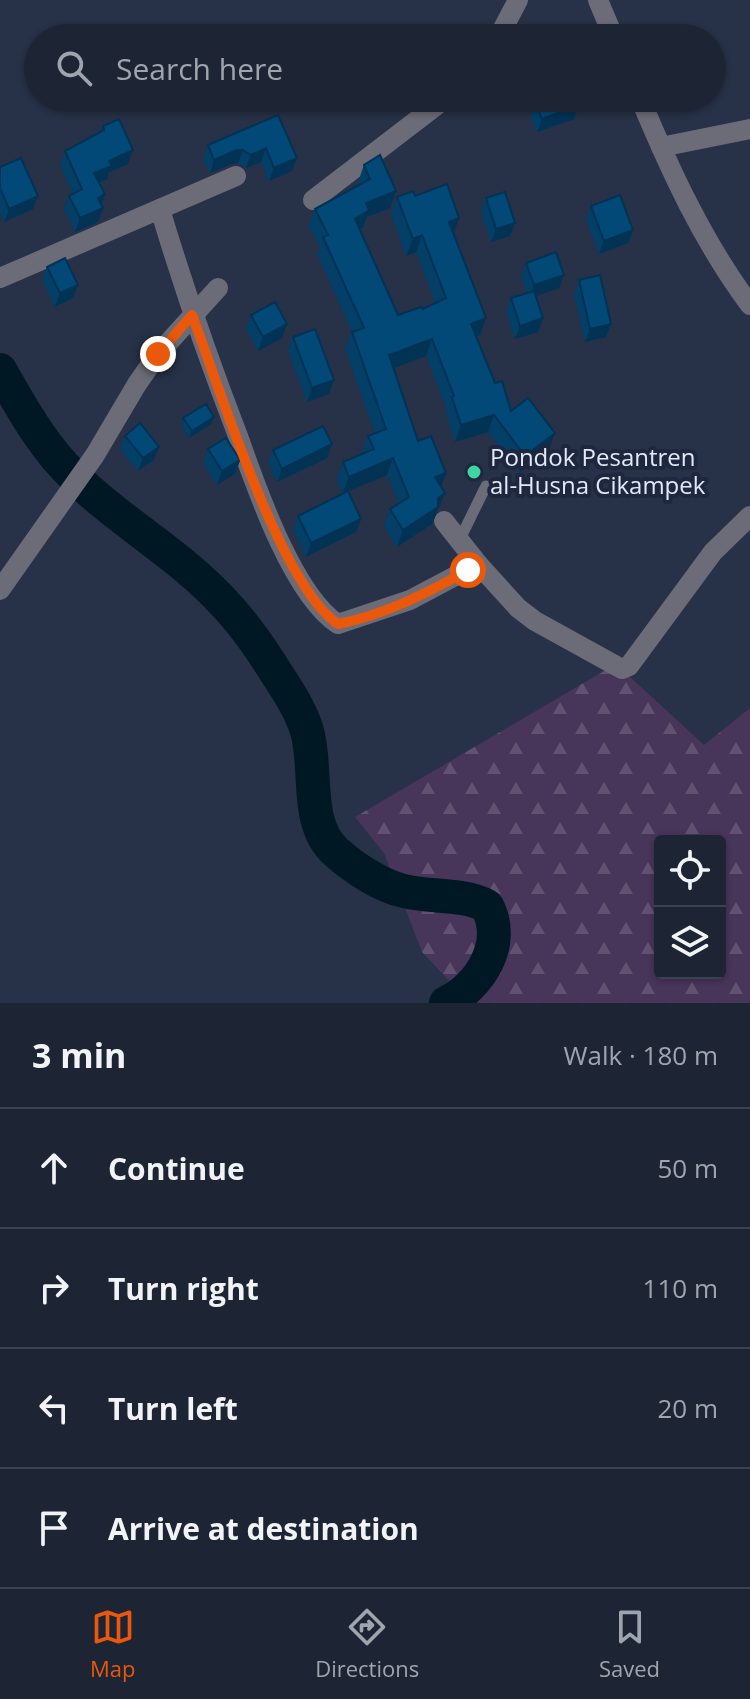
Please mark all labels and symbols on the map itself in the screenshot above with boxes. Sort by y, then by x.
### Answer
route end [140,336,176,372]
place label: Pondok Pesantren al-Husna Cikampek [490,440,706,501]
marker: Pondok Pesantren al-Husna Cikampek [465,463,483,481]
route start [450,552,486,588]

